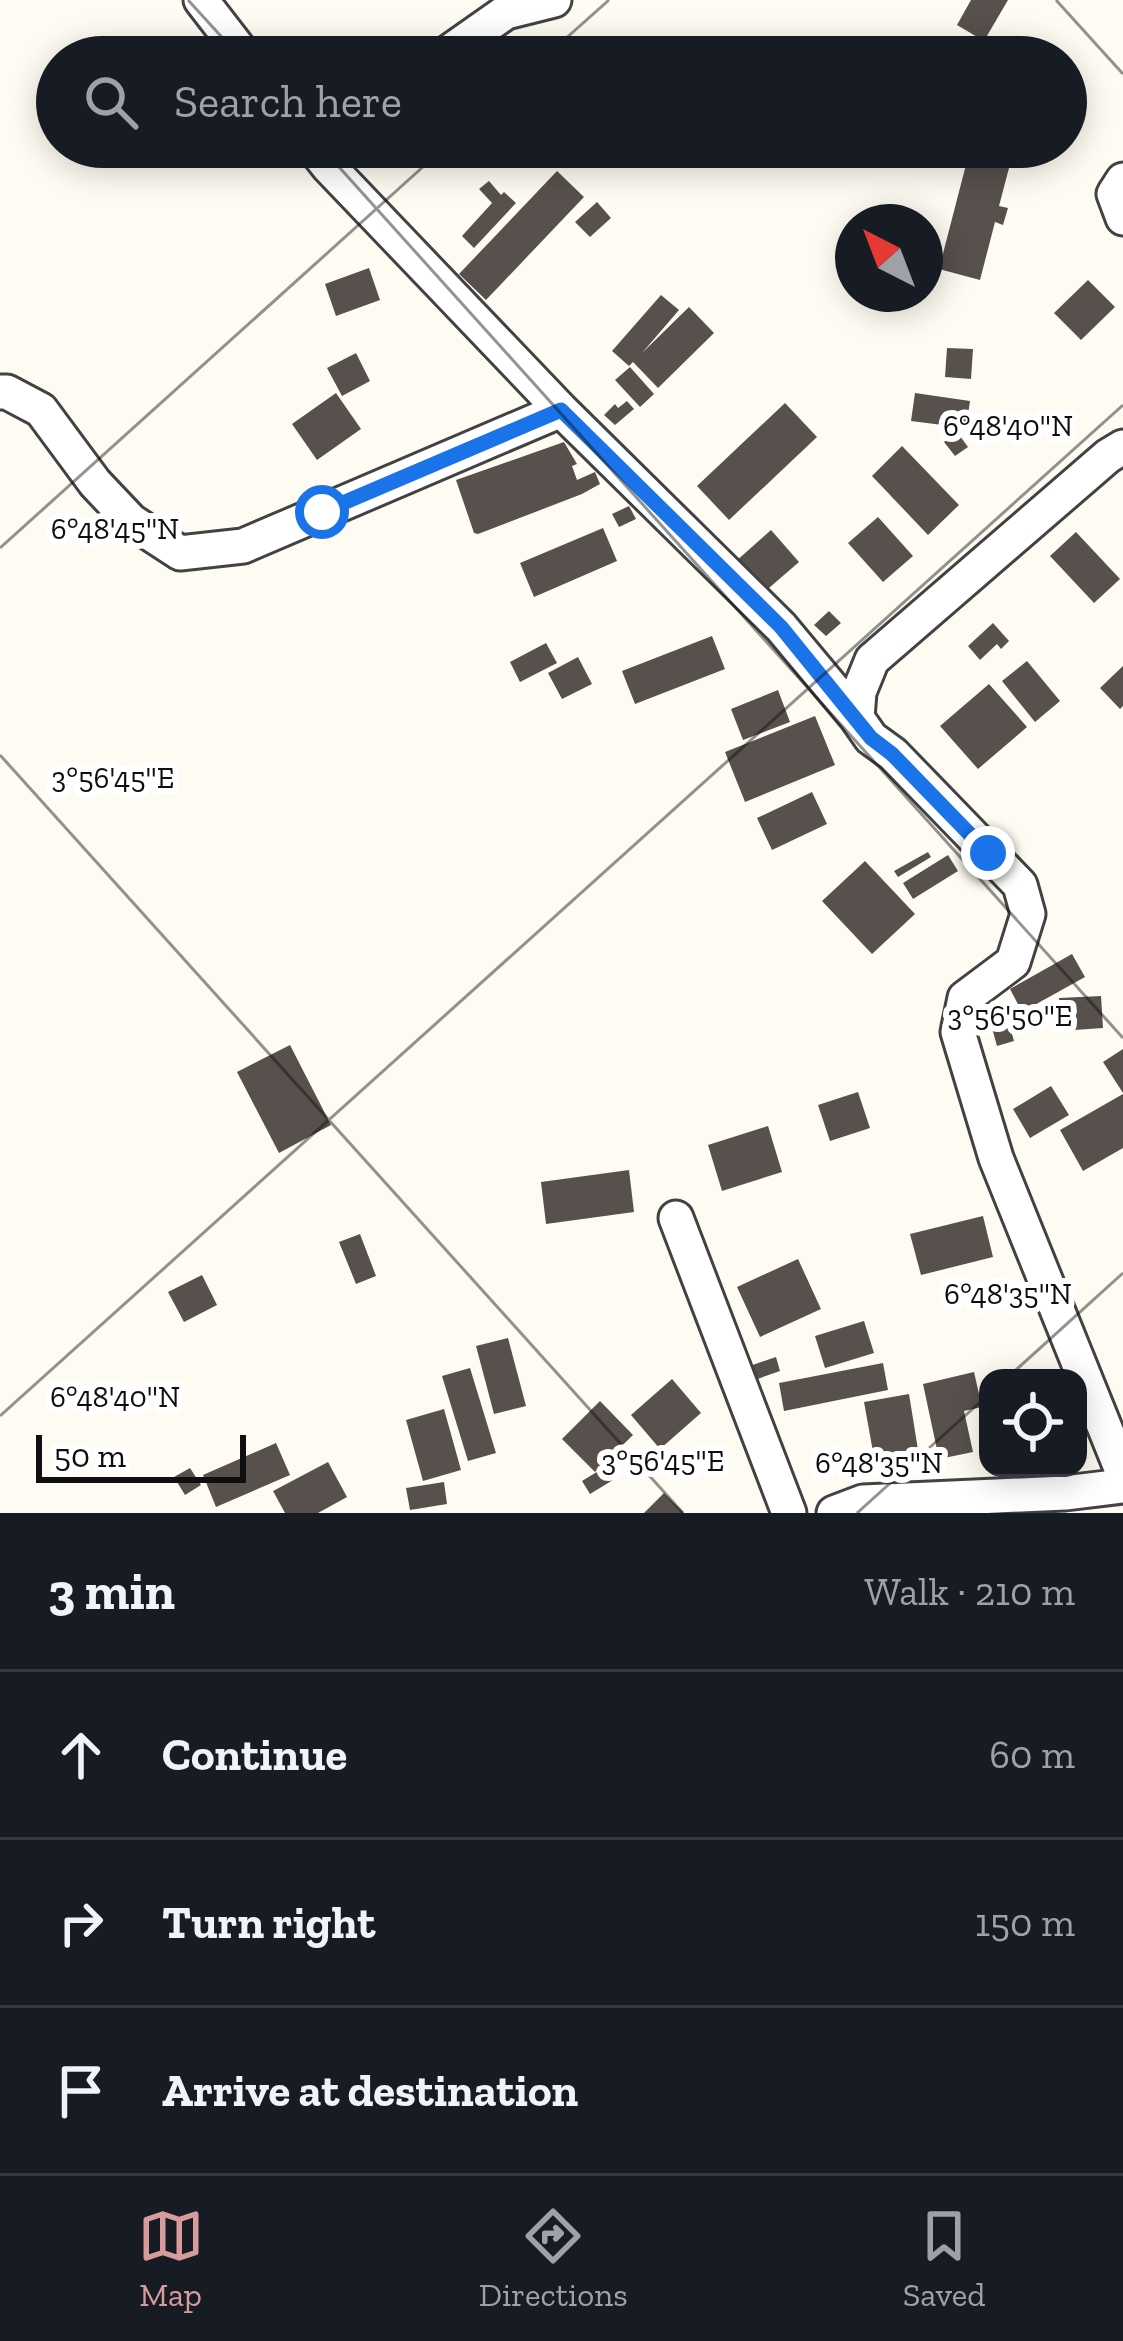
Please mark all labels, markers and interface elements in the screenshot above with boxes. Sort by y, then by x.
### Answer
search box [36,36,1087,168]
icon: search [78,69,144,135]
text: Search here [174,75,402,129]
north arrow [835,204,943,312]
text: 6°48'40"N [943,408,1073,444]
route start [295,485,349,539]
text: 6°48'45"N [51,511,179,547]
text: 3°56'45"E [52,760,174,796]
route end [961,826,1015,880]
text: 3°56'50"E [948,998,1072,1034]
text: 6°48'35"N [944,1276,1072,1312]
map controls [979,1369,1087,1477]
button: locate [979,1369,1087,1477]
text: 6°48'40"N [50,1379,180,1415]
scale bar [36,1429,246,1482]
text: 50 m [54,1436,126,1475]
text: 3°56'45"E [602,1443,724,1479]
text: 6°48'35"N [815,1445,943,1481]
text: 3 min [48,1561,175,1622]
text: Walk · 210 m [864,1568,1075,1615]
icon: ahead [48,1722,114,1788]
text: Continue [162,1728,347,1782]
text: 60 m [989,1731,1075,1778]
icon: right [48,1890,114,1956]
text: Turn right [162,1896,375,1950]
text: 150 m [975,1899,1075,1946]
icon: arrive [48,2058,114,2124]
text: Arrive at destination [162,2064,578,2118]
tab: Map [138,2203,204,2314]
tab: Directions [479,2203,628,2314]
tab: Saved [903,2203,985,2314]

